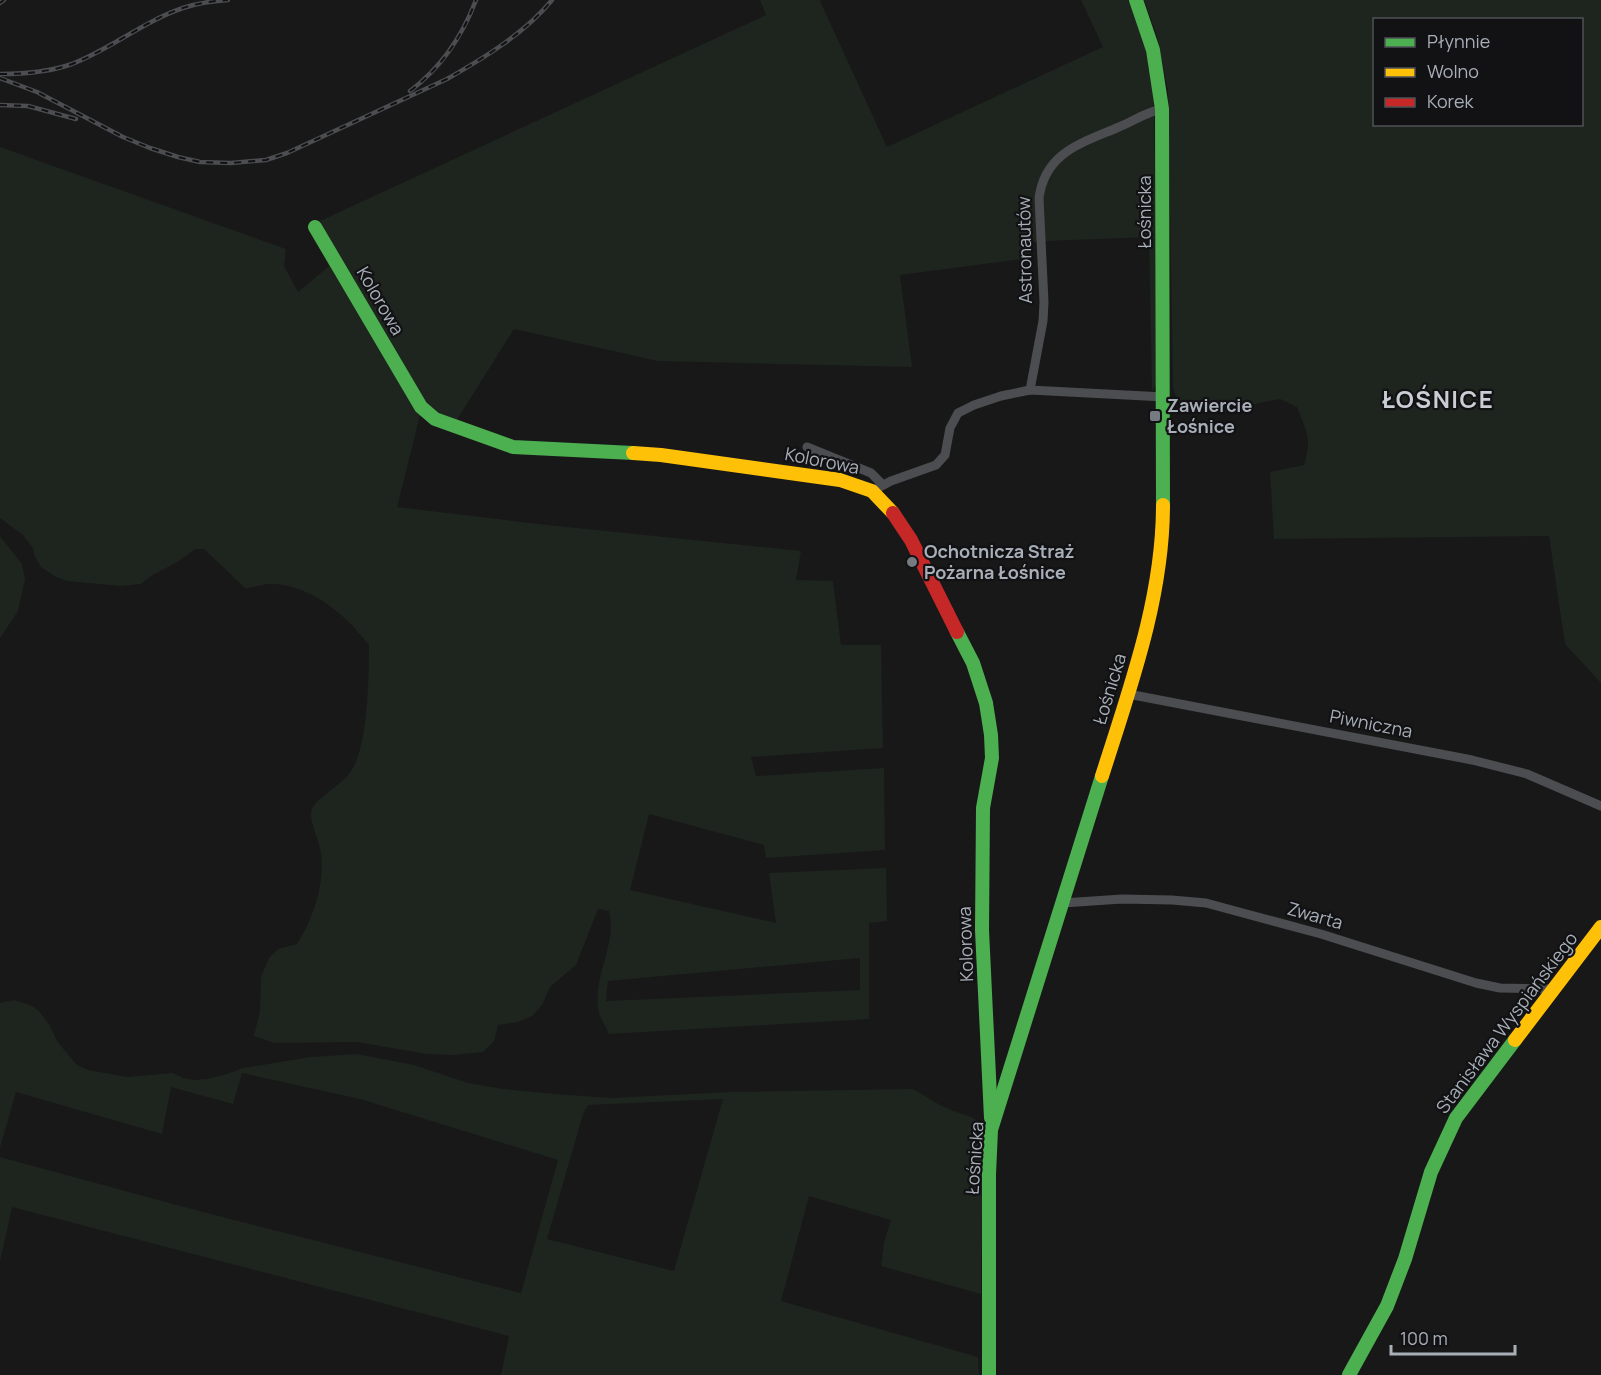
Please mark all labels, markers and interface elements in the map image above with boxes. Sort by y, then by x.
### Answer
legend [1373,18,1583,126]
text: Płynnie [1427,29,1490,53]
text: Wolno [1427,59,1479,83]
text: Korek [1427,89,1474,113]
street label: Łośnicka [1132,175,1156,249]
street label: Astronautów [1011,196,1037,304]
street label: Kolorowa [352,262,410,339]
district label: ŁOŚNICE [1382,382,1494,415]
place label: Zawiercie Łośnice [1167,393,1252,438]
marker: Zawiercie Łośnice [1148,409,1162,423]
street label: Kolorowa [783,441,861,479]
place label: Ochotnicza Straż Pożarna Łośnice [924,539,1074,584]
marker: Ochotnicza Straż Pożarna Łośnice [905,555,919,569]
street label: Łośnicka [1087,650,1131,727]
street label: Piwniczna [1328,703,1415,743]
street label: Zwarta [1285,896,1346,934]
street label: Kolorowa [952,906,978,982]
street label: Stanisława Wyspiańskiego [1430,927,1582,1118]
street label: Łośnicka [959,1121,989,1195]
scale bar [1391,1318,1516,1356]
text: 100 m [1400,1326,1448,1350]

